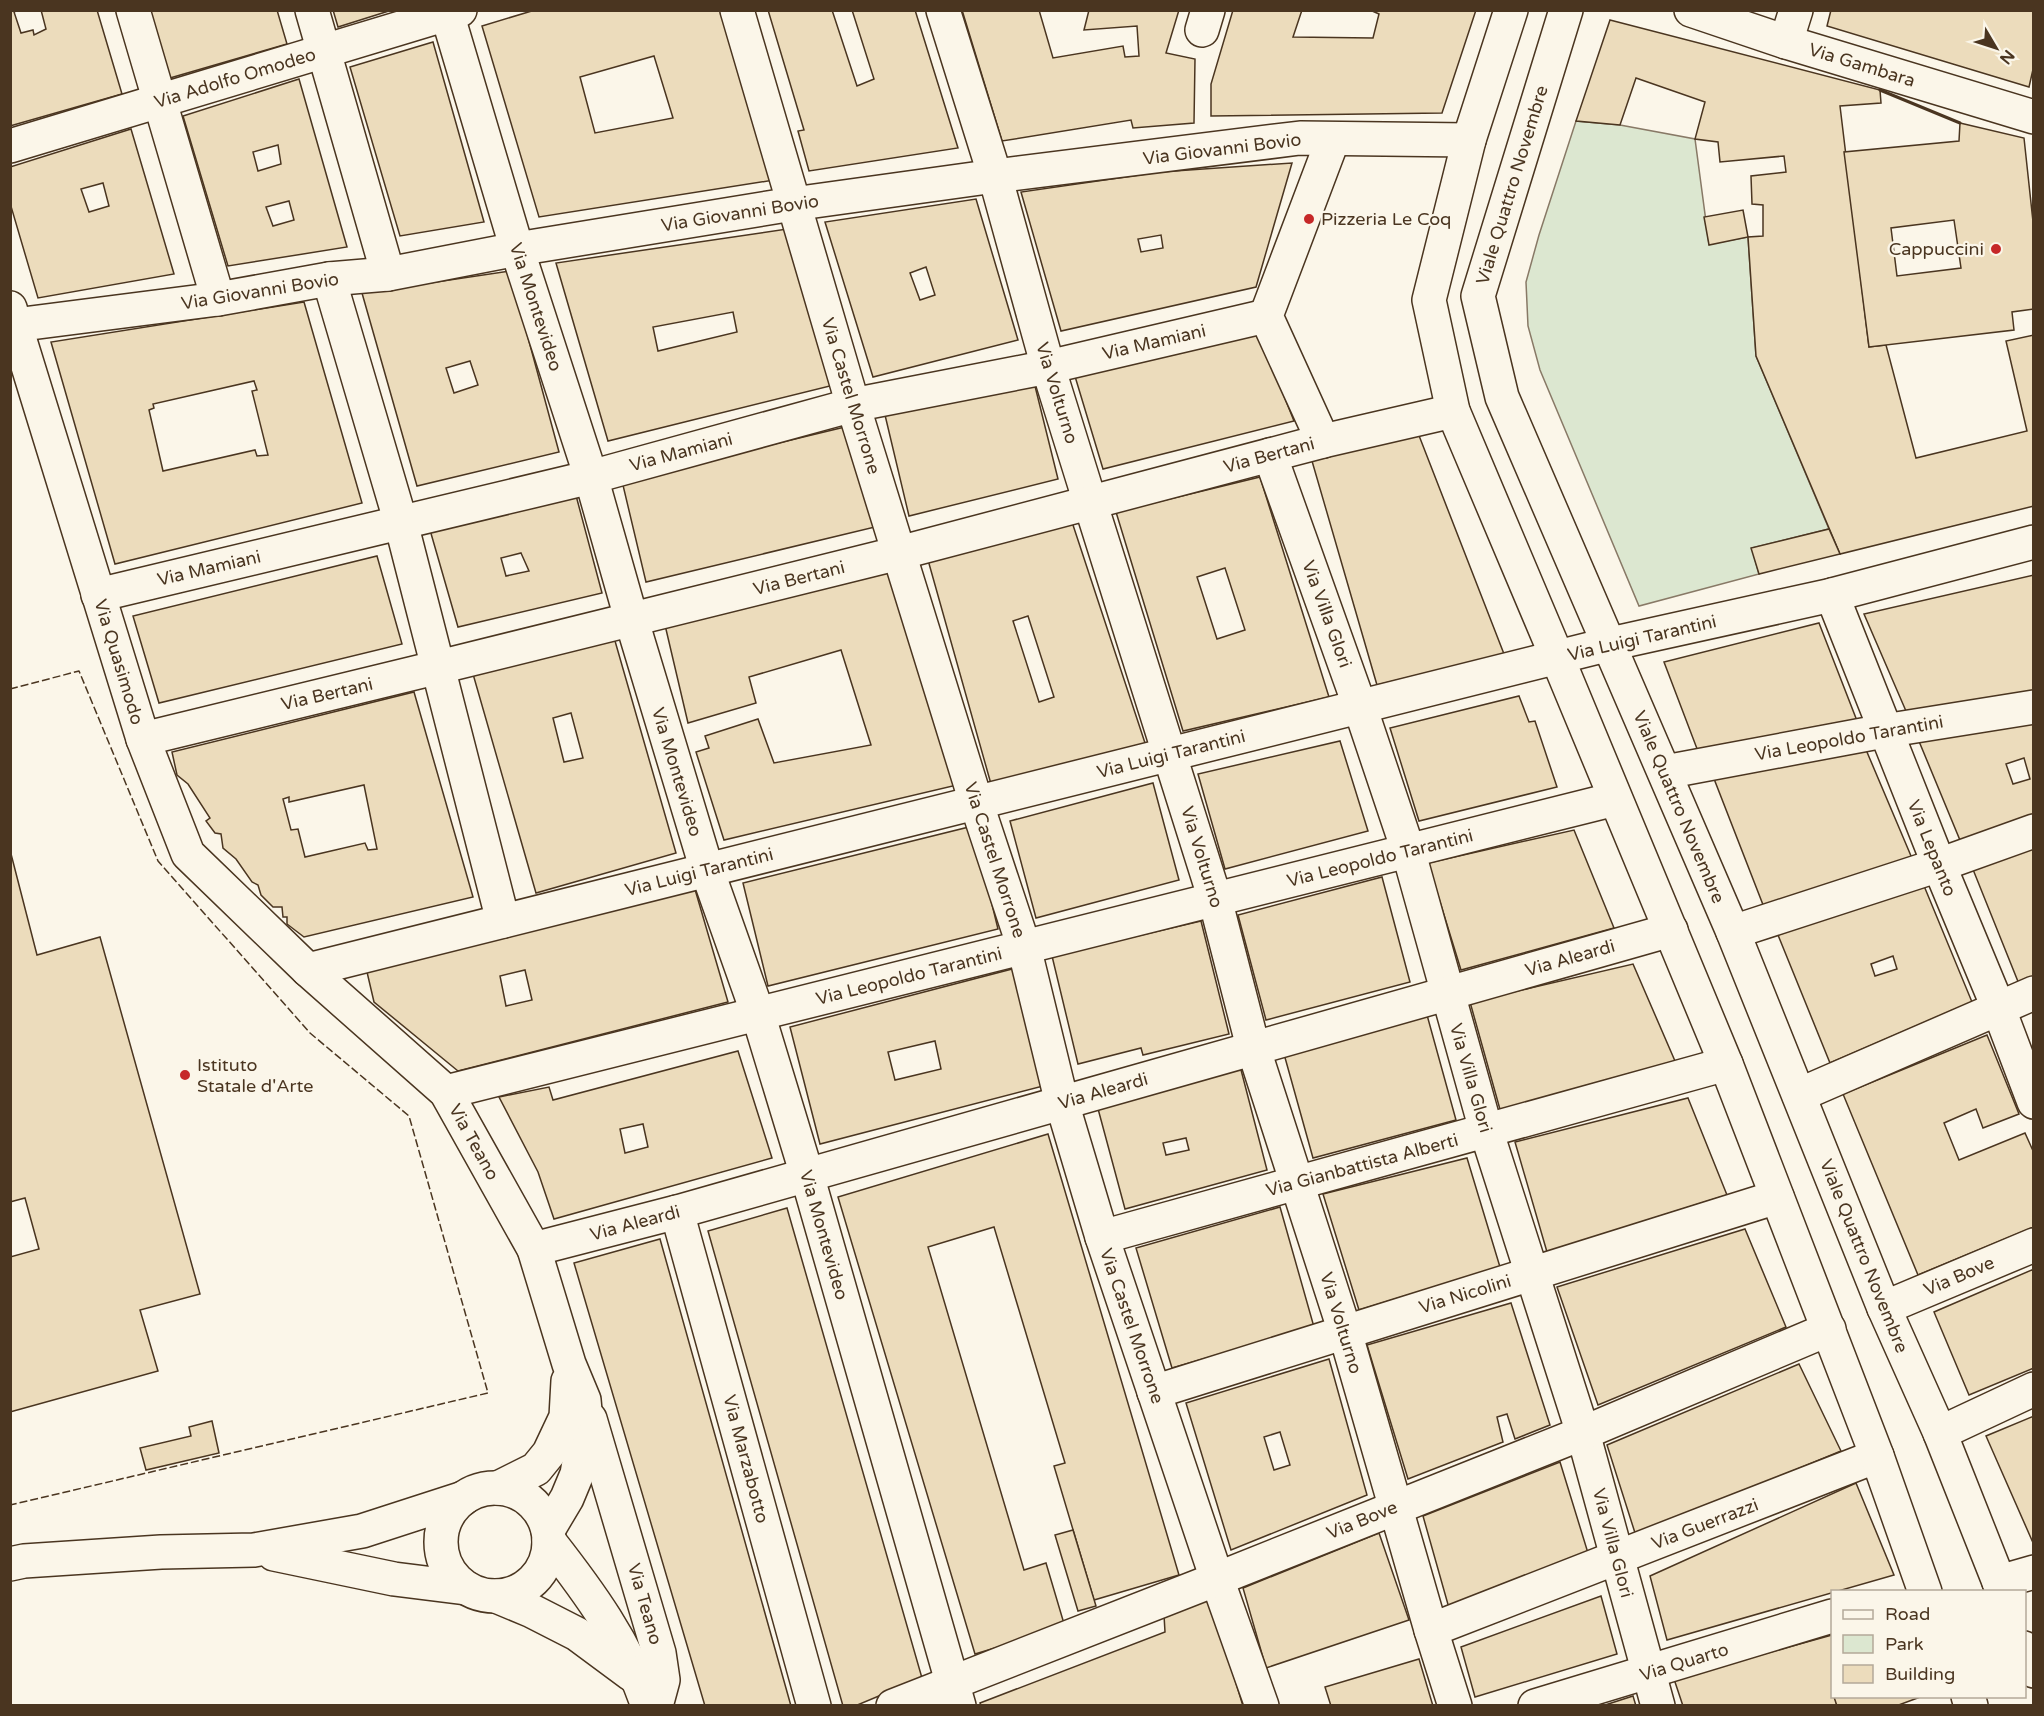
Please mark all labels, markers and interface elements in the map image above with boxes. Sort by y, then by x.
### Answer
north arrow [1966,18,2026,78]
street label: Via Gambara [1806,38,1918,92]
street label: Via Adolfo Omodeo [151,43,319,113]
text: N [1995,46,2019,68]
street label: Viale Quattro Novembre [1471,83,1553,287]
street label: Via Giovanni Bovio [1142,128,1302,170]
street label: Via Giovanni Bovio [660,190,820,236]
place label: Pizzeria Le Coq [1321,208,1451,230]
marker: Pizzeria Le Coq [1302,212,1316,226]
place label: Cappuccini [1889,238,1984,260]
street label: Via Montevideo [505,240,567,374]
marker: Cappuccini [1989,242,2003,256]
street label: Via Giovanni Bovio [180,268,340,314]
street label: Via Castel Morrone [817,315,885,477]
street label: Via Mamiani [1100,319,1208,365]
street label: Via Volturno [1031,340,1083,447]
street label: Via Mamiani [627,428,735,476]
street label: Via Bertani [1221,432,1317,478]
street label: Via Mamiani [155,545,263,591]
street label: Via Bertani [751,556,847,600]
street label: Via Villa Glori [1297,557,1357,671]
street label: Via Quasimodo [89,597,149,727]
street label: Via Luigi Tarantini [1565,610,1719,666]
street label: Via Bertani [279,673,375,715]
street label: Via Montevideo [647,705,707,839]
street label: Viale Quattro Novembre [1628,707,1730,907]
street label: Via Leopoldo Tarantini [1753,711,1945,765]
street label: Via Luigi Tarantini [1095,725,1247,783]
street label: Via Castel Morrone [959,779,1031,941]
street label: Via Lepanto [1903,797,1961,899]
street label: Via Volturno [1176,804,1228,911]
street label: Via Leopoldo Tarantini [1285,824,1475,892]
street label: Via Luigi Tarantini [623,843,775,901]
street label: Via Aleardi [1523,935,1617,981]
street label: Via Leopoldo Tarantini [814,942,1004,1010]
street label: Via Villa Glori [1445,1021,1497,1135]
place label: Istituto Statale d'Arte [197,1054,313,1097]
marker: Istituto Statale d'Arte [178,1068,192,1082]
street label: Via Aleardi [1056,1068,1150,1114]
street label: Via Teano [444,1100,504,1184]
street label: Via Gianbattista Alberti [1263,1129,1461,1201]
street label: Viale Quattro Novembre [1815,1156,1913,1356]
street label: Via Montevideo [795,1168,853,1302]
street label: Via Aleardi [588,1200,682,1246]
street label: Via Castel Morrone [1095,1246,1169,1406]
street label: Via Bove [1920,1251,1998,1301]
street label: Via Volturno [1315,1270,1367,1377]
street label: Via Nicolini [1416,1270,1514,1318]
street label: Via Marzabotto [718,1392,774,1526]
street label: Via Villa Glori [1588,1486,1638,1600]
street label: Via Guerrazzi [1648,1494,1762,1554]
street label: Via Bove [1323,1496,1401,1544]
street label: Via Teano [623,1561,667,1647]
legend [1831,1590,2026,1698]
text: Road [1885,1603,1930,1625]
text: Park [1885,1633,1924,1655]
street label: Via Quarto [1637,1638,1731,1686]
text: Building [1885,1663,1955,1685]

